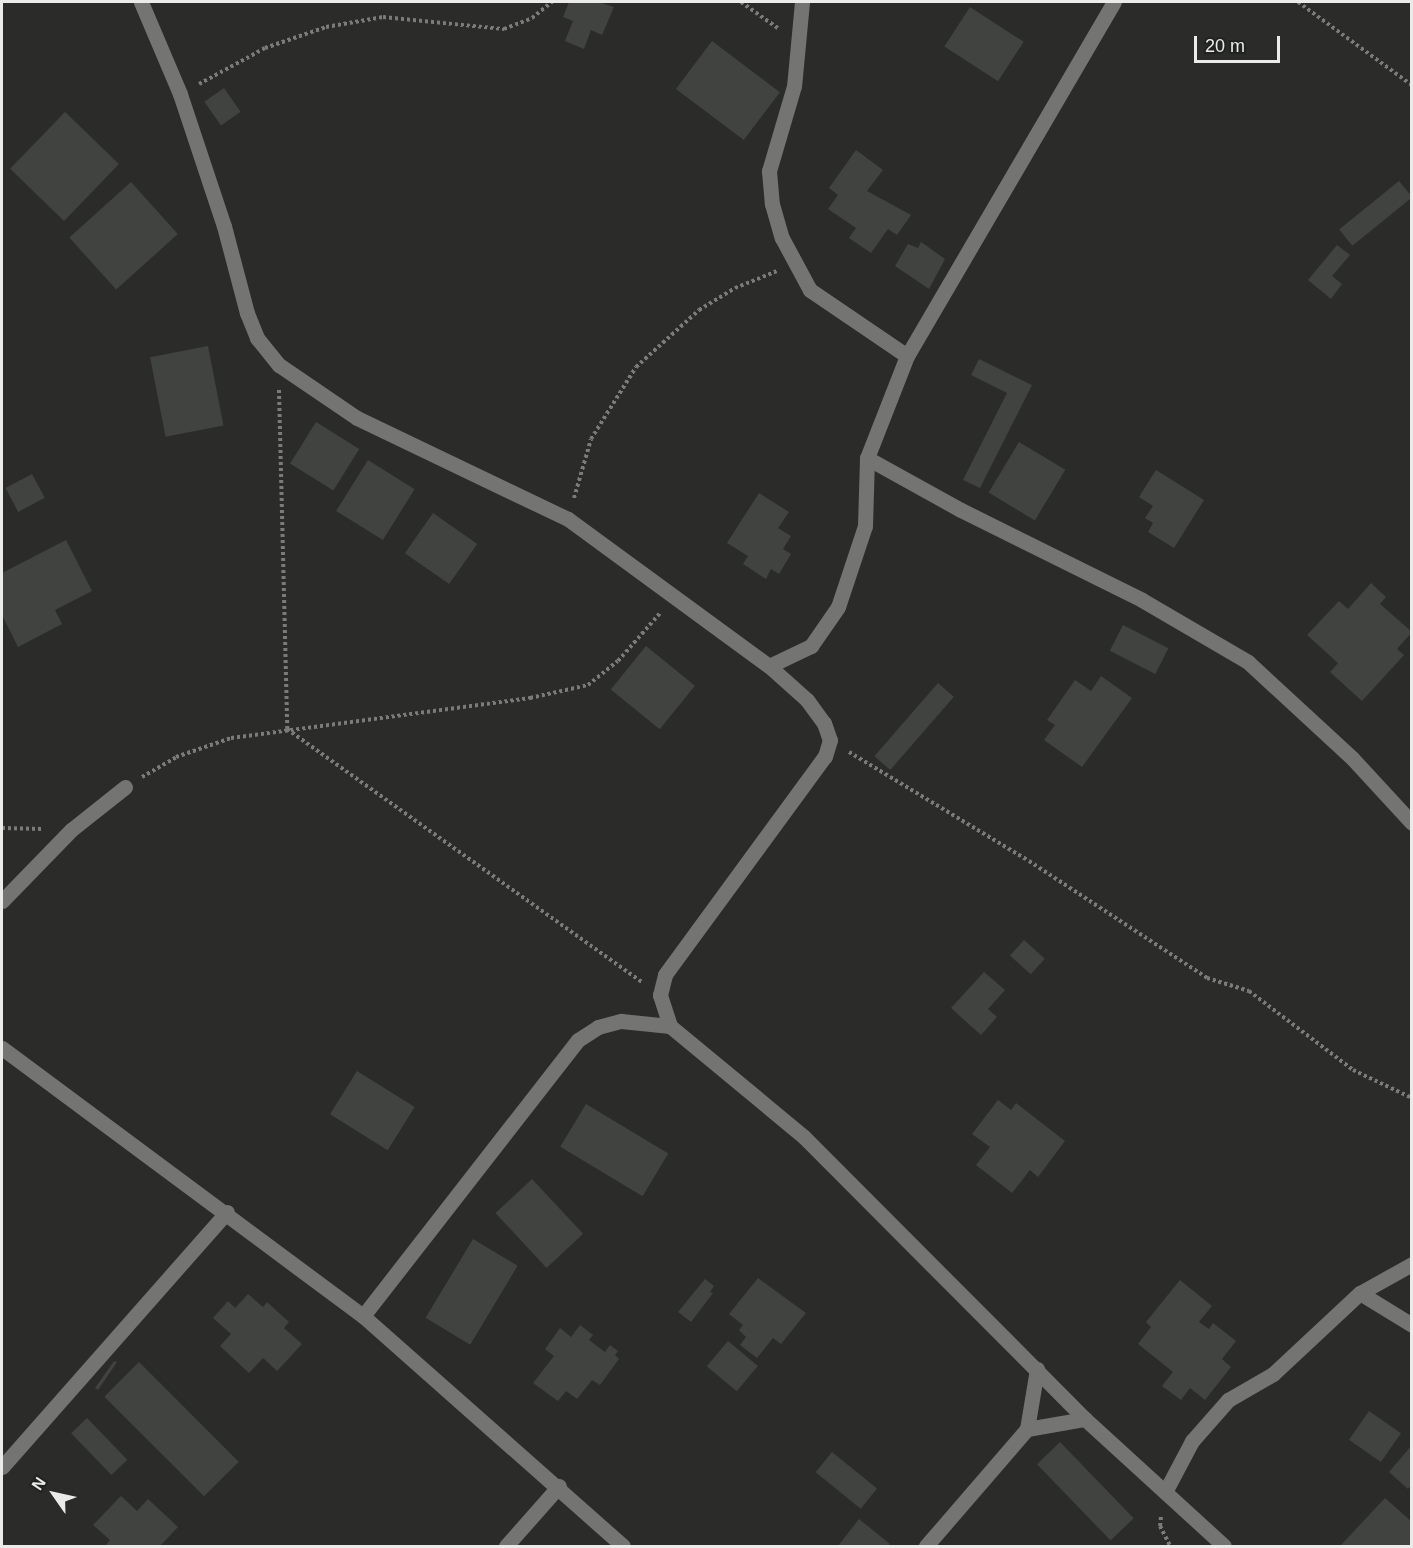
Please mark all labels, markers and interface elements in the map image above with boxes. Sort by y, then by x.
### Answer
scale bar [1197,24,1282,62]
text: 20 m [1205,36,1245,56]
north arrow [24,1464,84,1524]
text: N [28,1474,49,1493]

